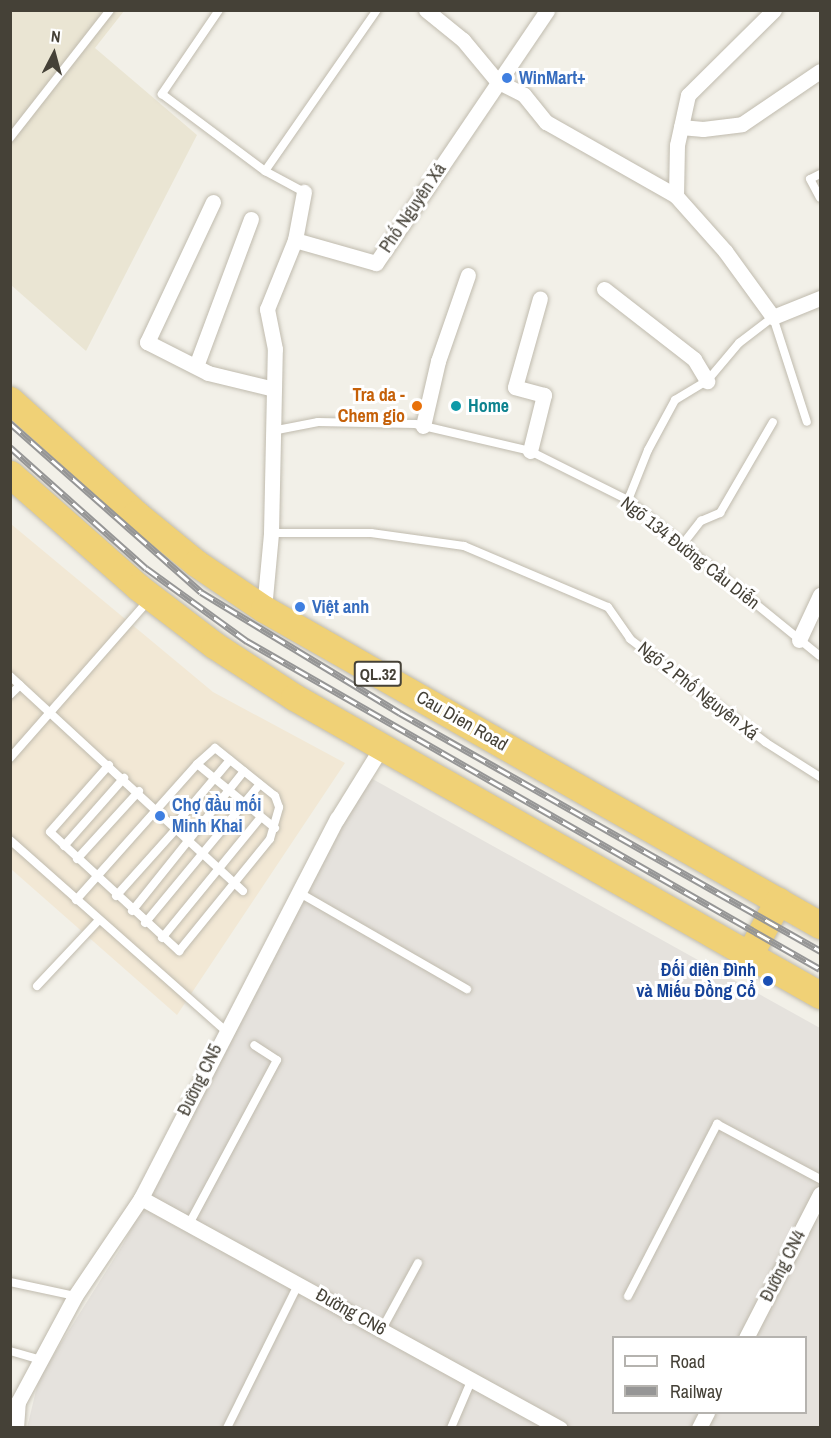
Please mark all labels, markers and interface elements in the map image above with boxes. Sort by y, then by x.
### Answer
north arrow [24,24,84,84]
text: N [50,25,62,48]
place label: WinMart+ [519,67,586,89]
marker: WinMart+ [500,71,514,85]
street label: Phố Nguyên Xá [375,159,451,257]
place label: Tra da - Chem gio [338,385,405,428]
place label: Home [468,395,509,417]
marker: Tra da - Chem gio [410,399,424,413]
marker: Home [449,399,463,413]
street label: Ngõ 134 Đường Cầu Diễn [616,492,764,614]
place label: Việt anh [312,596,369,618]
marker: Việt anh [293,600,307,614]
street label: Ngõ 2 Phố Nguyên Xá [634,637,762,745]
road number: QL.32 [352,661,404,687]
street label: Cau Dien Road [413,686,511,756]
place label: Chợ đầu mối Minh Khai [172,795,261,838]
marker: Chợ đầu mối Minh Khai [153,809,167,823]
place label: Đối diện Đình và Miếu Đồng Cổ [636,960,756,1002]
marker: Đối diện Đình và Miếu Đồng Cổ [761,974,775,988]
street label: Đường CN5 [173,1041,227,1119]
street label: Đường CN4 [756,1227,810,1305]
street label: Đường CN6 [312,1284,390,1340]
legend [612,1336,807,1414]
text: Road [670,1349,705,1374]
text: Railway [670,1379,723,1404]

